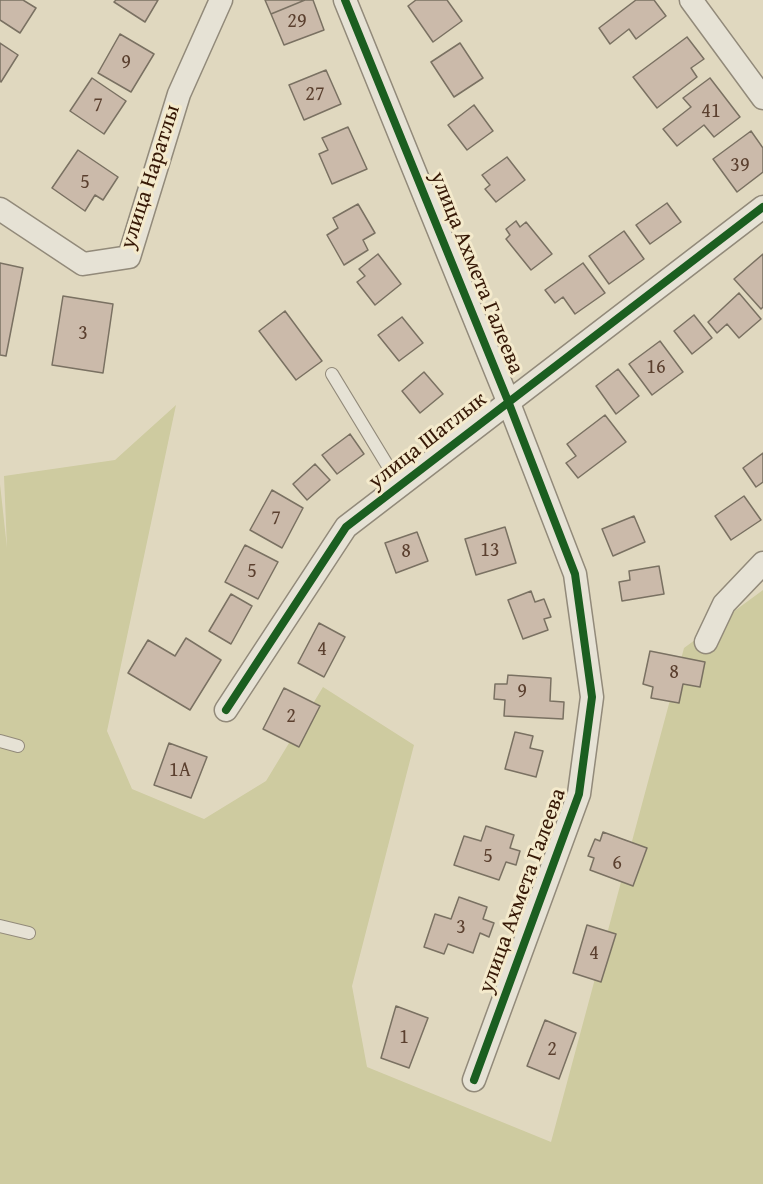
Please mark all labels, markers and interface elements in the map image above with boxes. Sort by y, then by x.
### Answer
house number: 29 [287,10,307,34]
house number: 9 [121,51,131,75]
house number: 27 [305,83,325,107]
house number: 7 [93,94,103,118]
house number: 41 [701,100,721,124]
street label: улица Наратлы [115,102,187,252]
house number: 39 [730,154,750,178]
street label: улица Ахмета Галеева [423,168,529,378]
house number: 5 [80,171,90,195]
house number: 3 [78,322,88,346]
house number: 16 [646,356,666,380]
street label: улица Шатлык [364,387,492,495]
house number: 7 [271,507,281,531]
house number: 13 [480,539,500,563]
house number: 8 [401,540,411,564]
house number: 5 [247,560,257,584]
house number: 4 [317,638,327,662]
house number: 8 [669,661,679,685]
house number: 9 [517,680,527,704]
house number: 2 [286,705,296,729]
house number: 1А [169,759,191,783]
street label: улица Ахмета Галеева [474,785,572,997]
house number: 5 [483,845,493,869]
house number: 6 [612,852,622,876]
house number: 3 [456,916,466,940]
house number: 4 [589,942,599,966]
house number: 1 [399,1026,409,1050]
house number: 2 [547,1038,557,1062]

